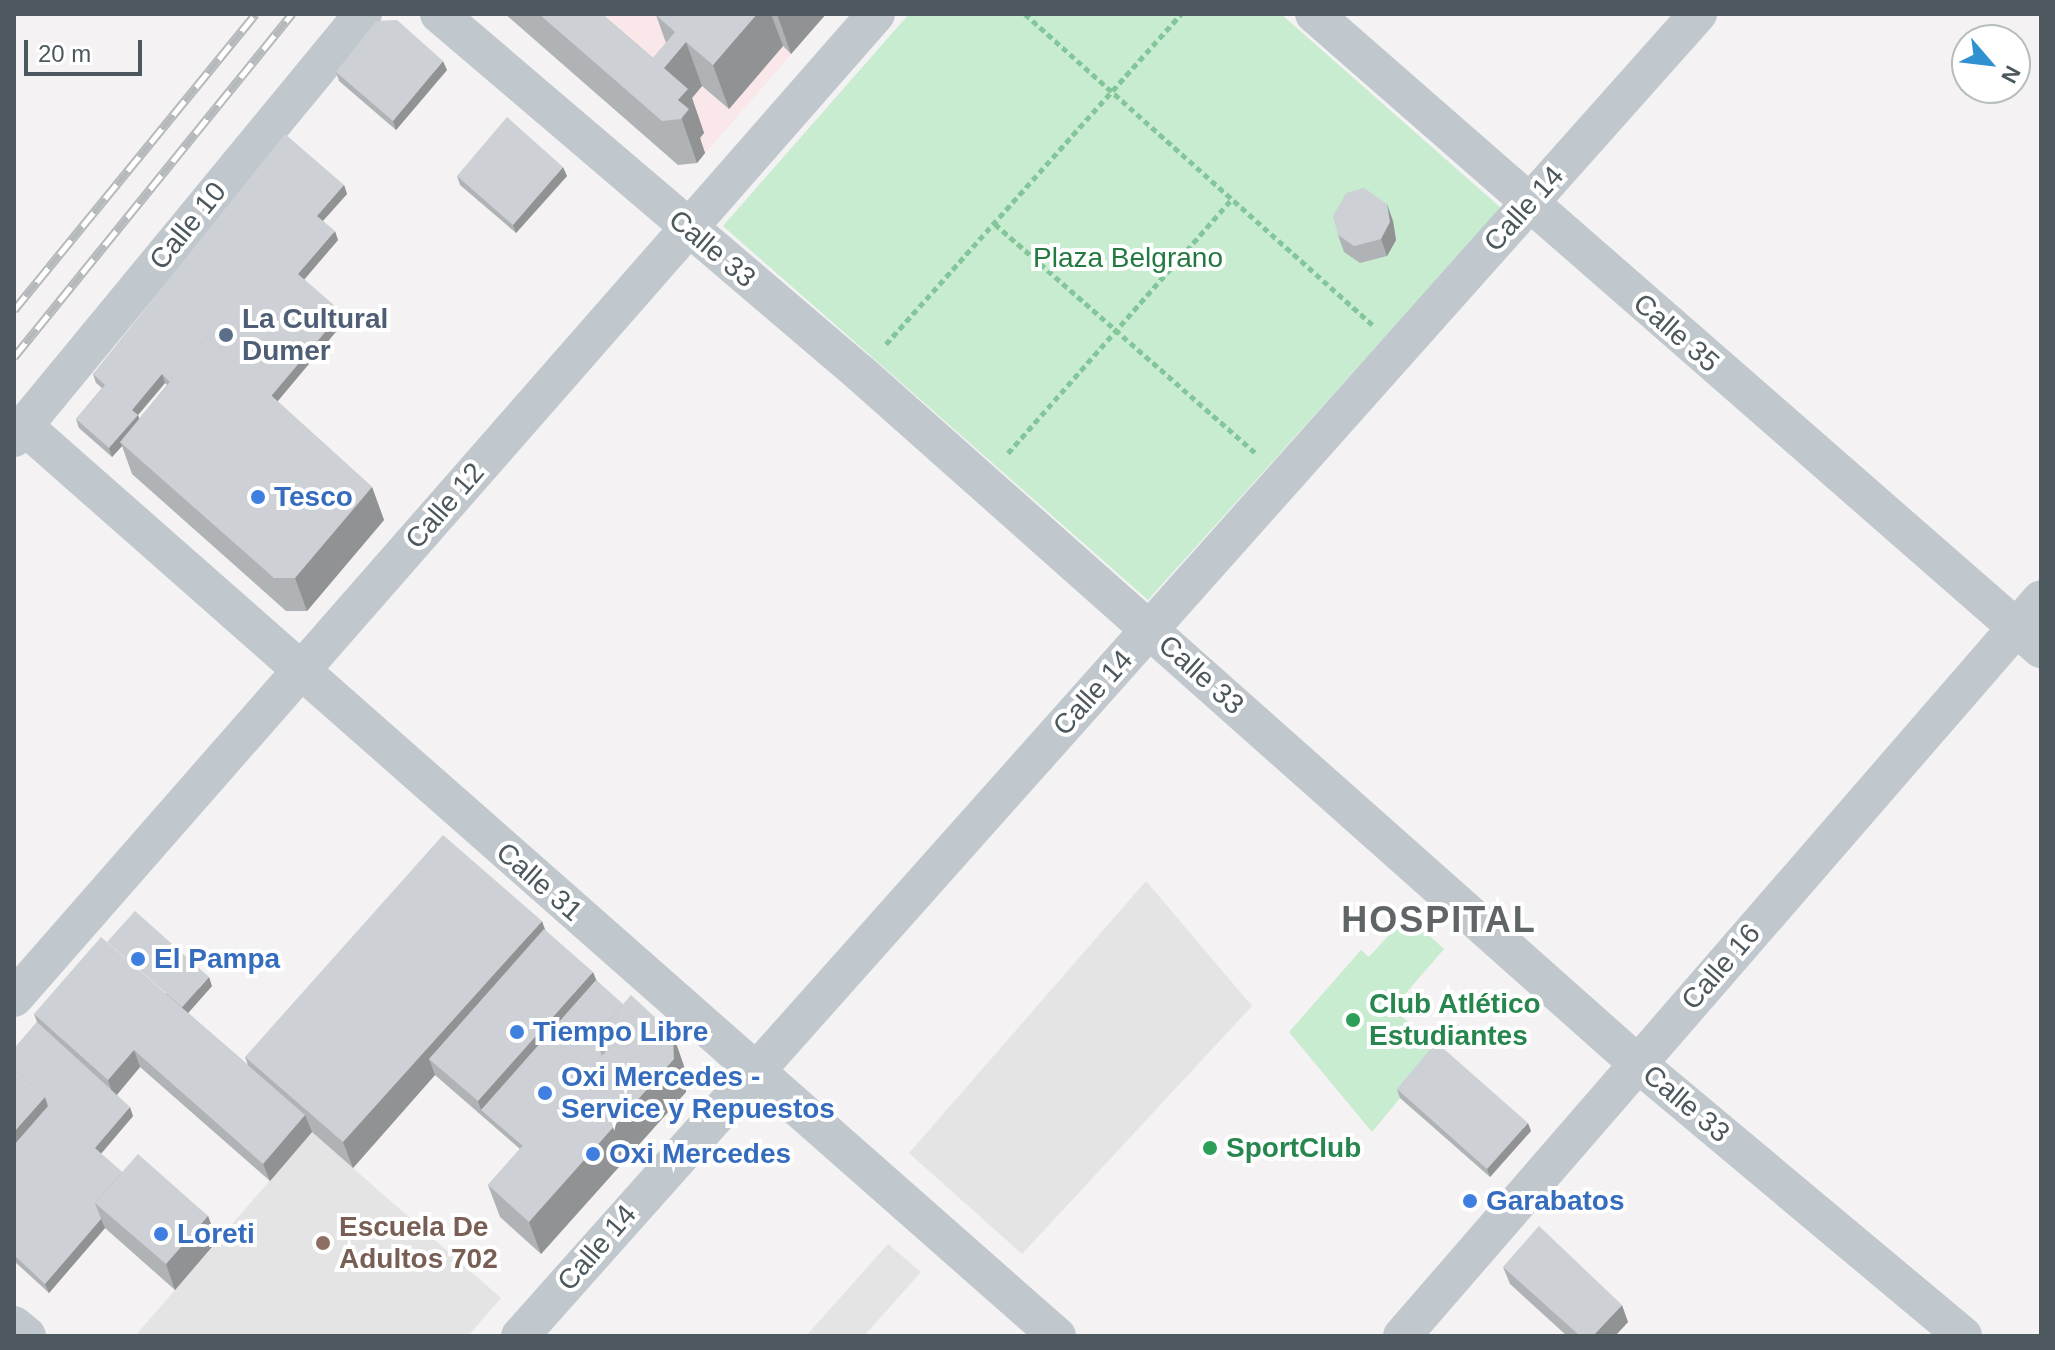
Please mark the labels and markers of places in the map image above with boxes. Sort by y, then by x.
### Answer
place label: La Cultural Dumer [242,302,388,368]
marker: La Cultural Dumer [217,326,235,344]
place label: Tesco [274,480,353,514]
marker: Tesco [249,488,267,506]
place label: El Pampa [154,942,280,976]
marker: El Pampa [129,950,147,968]
place label: Club Atlético Estudiantes [1369,987,1542,1053]
marker: Club Atlético Estudiantes [1344,1011,1362,1029]
place label: Tiempo Libre [533,1015,708,1049]
marker: Tiempo Libre [508,1023,526,1041]
place label: Oxi Mercedes - Service y Repuestos [561,1060,835,1126]
marker: Oxi Mercedes - Service y Repuestos [536,1084,554,1102]
place label: SportClub [1226,1131,1361,1165]
place label: Oxi Mercedes [609,1137,791,1171]
marker: SportClub [1201,1139,1219,1157]
marker: Oxi Mercedes [584,1145,602,1163]
place label: Garabatos [1486,1184,1624,1218]
marker: Garabatos [1461,1192,1479,1210]
place label: Escuela De Adultos 702 [339,1210,498,1276]
place label: Loreti [177,1217,255,1251]
marker: Loreti [152,1225,170,1243]
marker: Escuela De Adultos 702 [314,1234,332,1252]

